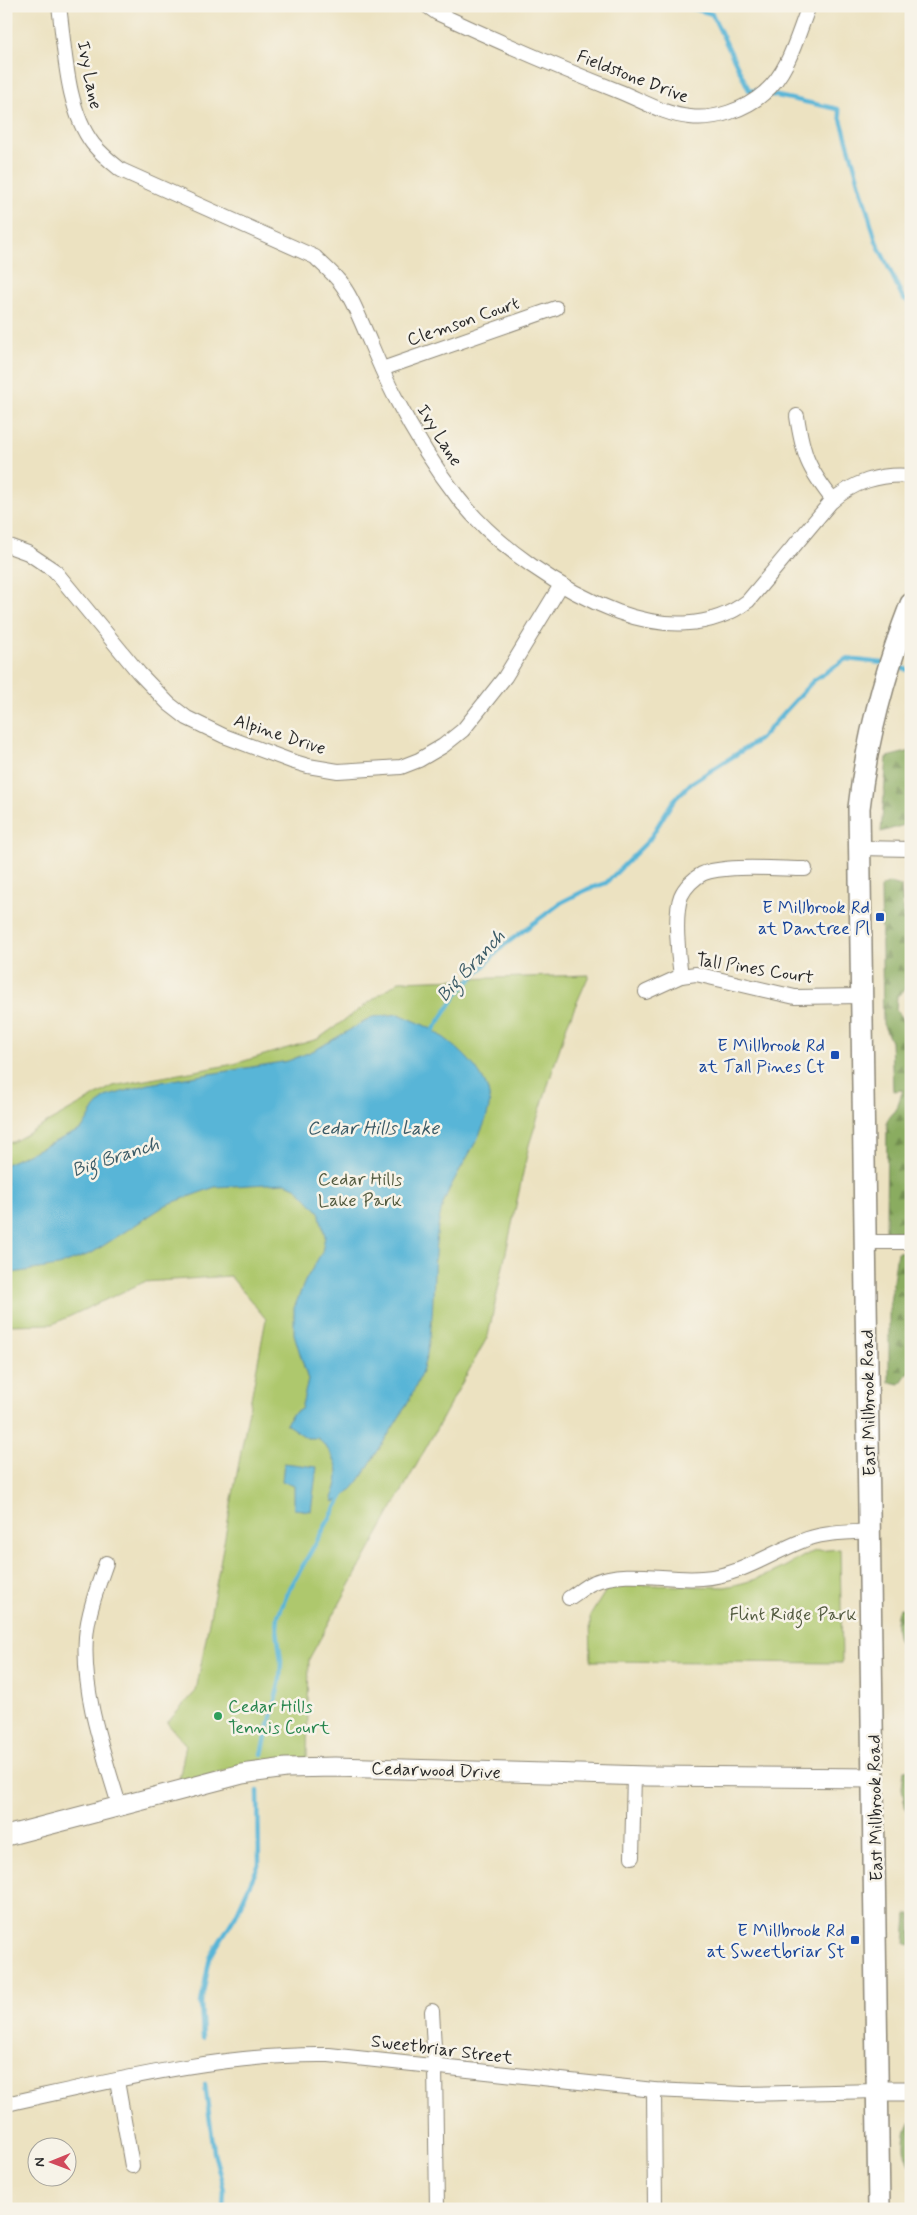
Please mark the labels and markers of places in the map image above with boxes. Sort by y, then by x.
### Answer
place label: E Millbrook Rd at Dantree Pl [758,896,870,941]
marker: E Millbrook Rd at Dantree Pl [874,911,886,923]
place label: E Millbrook Rd at Tall Pines Ct [699,1034,825,1079]
marker: E Millbrook Rd at Tall Pines Ct [829,1049,841,1061]
place label: Cedar Hills Tennis Court [228,1695,330,1740]
marker: Cedar Hills Tennis Court [212,1710,224,1722]
place label: E Millbrook Rd at Sweetbriar St [707,1919,845,1964]
marker: E Millbrook Rd at Sweetbriar St [849,1934,861,1946]

